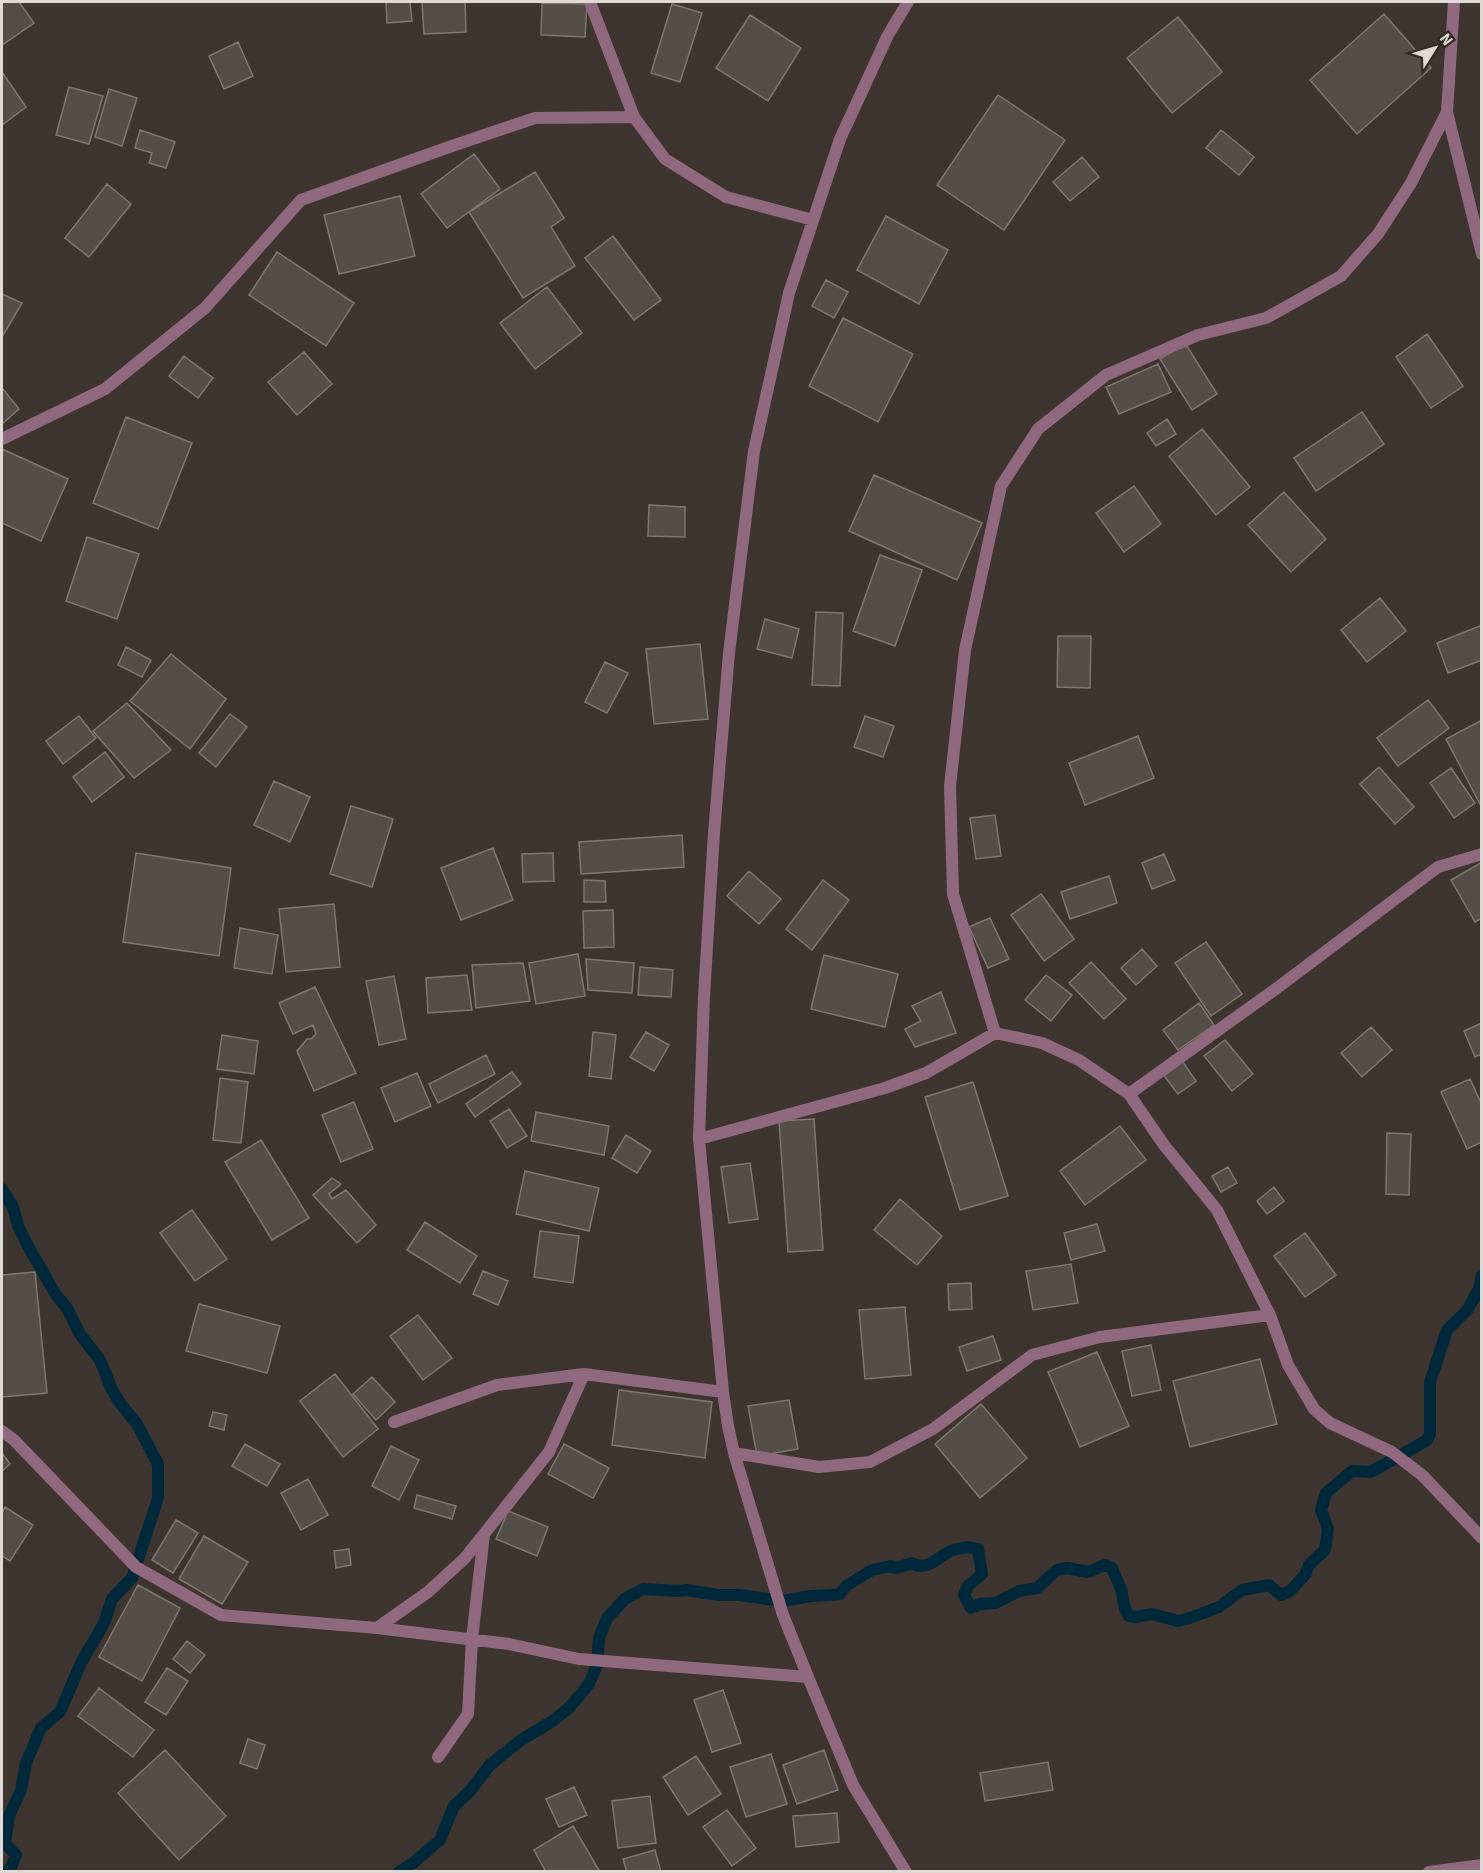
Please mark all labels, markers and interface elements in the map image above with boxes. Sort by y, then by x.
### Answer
north arrow [1405,18,1465,78]
text: N [1434,29,1458,50]

